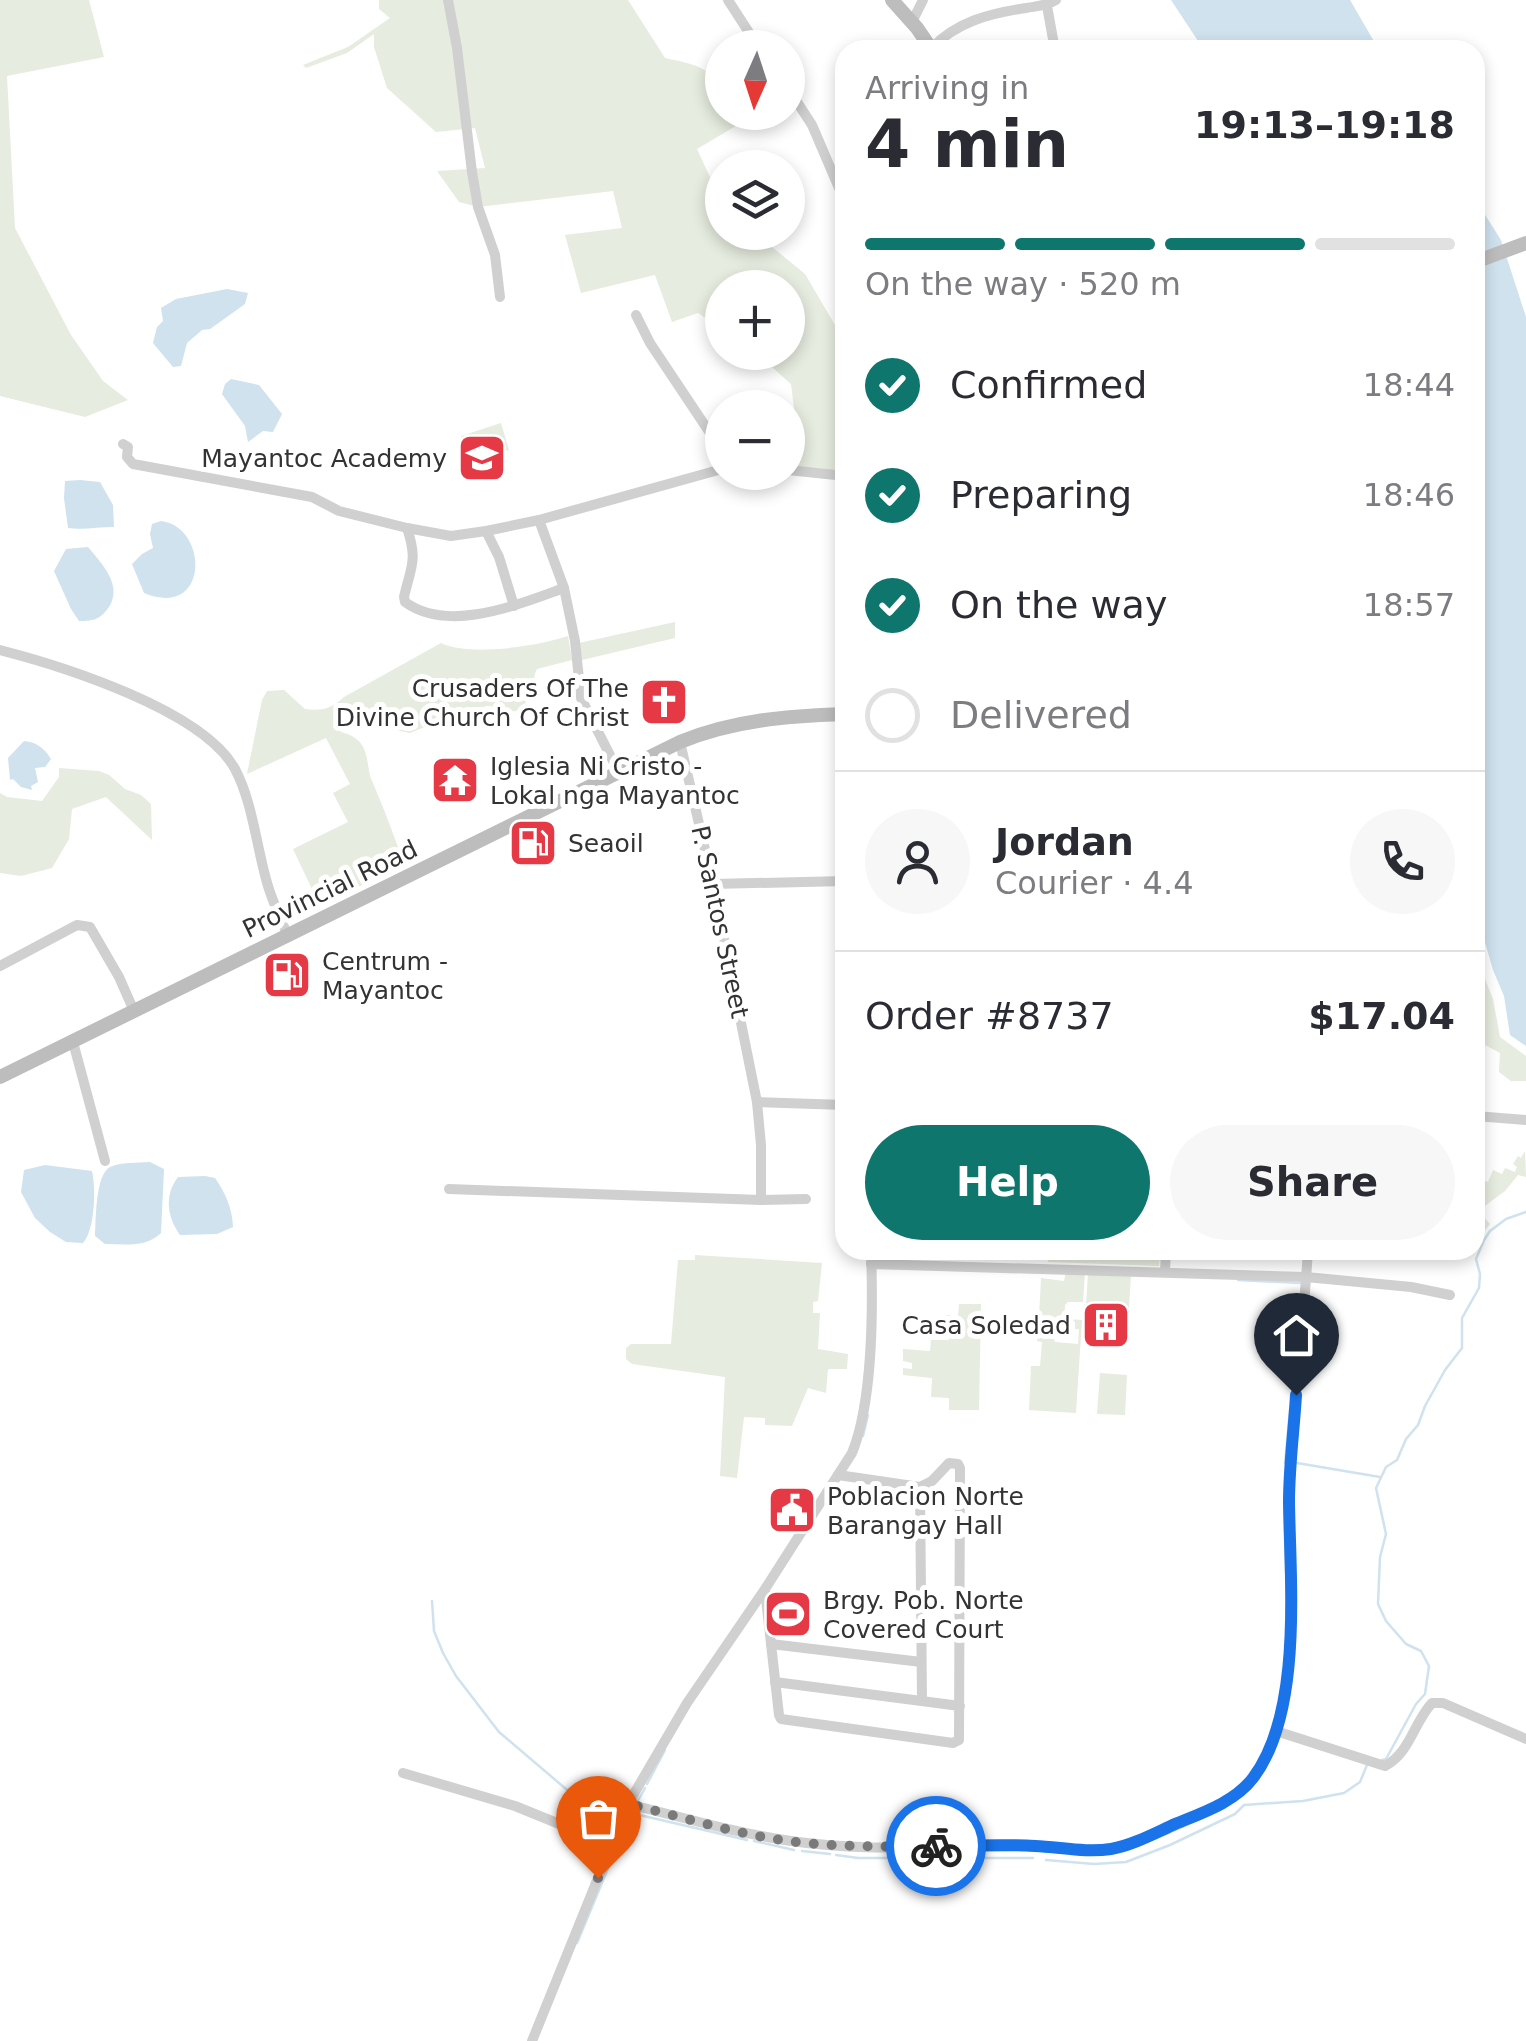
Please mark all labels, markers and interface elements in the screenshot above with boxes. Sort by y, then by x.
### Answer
north arrow [705,30,805,130]
map controls [705,30,805,490]
text: Arriving in [865,69,1029,107]
text: 19:13–19:18 [1194,103,1455,147]
text: 4 min [865,107,1069,182]
button: layers [705,150,805,250]
text: On the way · 520 m [865,265,1181,303]
button: + [705,270,805,370]
icon: check [865,358,920,413]
text: Confirmed [950,363,1147,407]
text: 18:44 [1363,366,1455,404]
button: − [705,390,805,490]
school or university icon: Mayantoc Academy [456,432,508,484]
place label: Mayantoc Academy [201,444,447,473]
icon: check [865,468,920,523]
text: Preparing [950,473,1132,517]
text: 18:46 [1363,476,1455,514]
icon: check [865,578,920,633]
text: On the way [950,583,1167,627]
text: 18:57 [1363,586,1455,624]
place label: Crusaders Of The Divine Church Of Christ [336,674,629,732]
church icon: Crusaders Of The Divine Church Of Christ [638,676,690,728]
text: Delivered [950,693,1132,737]
place label: Iglesia Ni Cristo - Lokal nga Mayantoc [490,752,740,810]
temple icon: Iglesia Ni Cristo - Lokal nga Mayantoc [429,754,481,806]
button: person [865,809,970,914]
button: phone [1350,809,1455,914]
fuel station icon: Seaoil [507,817,559,869]
text: Jordan [995,820,1134,864]
street label: P. Santos Street [685,823,755,1021]
place label: Seaoil [568,829,644,858]
street label: Provincial Road [238,834,422,944]
text: Courier · 4.4 [995,864,1194,902]
place label: Centrum - Mayantoc [322,947,448,1005]
fuel station icon: Centrum - Mayantoc [261,949,313,1001]
text: Order #8737 [865,994,1114,1038]
text: $17.04 [1308,994,1455,1038]
button: Help [865,1125,1150,1240]
button: Share [1170,1125,1455,1240]
pin [1254,1293,1339,1396]
building icon: Casa Soledad [1080,1299,1132,1351]
icon: home [1269,1308,1324,1363]
place label: Casa Soledad [901,1311,1071,1340]
place label: Poblacion Norte Barangay Hall [827,1482,1024,1540]
public building icon: Poblacion Norte Barangay Hall [766,1484,818,1536]
place label: Brgy. Pob. Norte Covered Court [823,1586,1024,1644]
sports icon: Brgy. Pob. Norte Covered Court [762,1588,814,1640]
pin [556,1776,641,1879]
icon: bag [571,1791,626,1846]
courier [886,1796,986,1896]
icon: bike [909,1819,964,1874]

